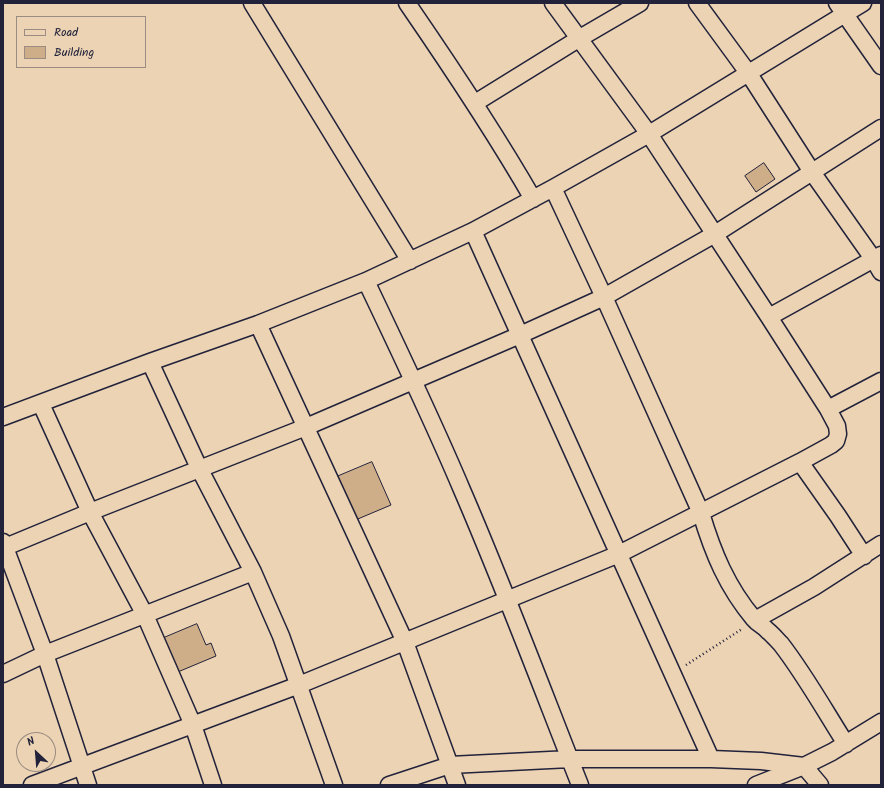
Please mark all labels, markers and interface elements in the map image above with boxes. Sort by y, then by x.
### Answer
legend [16,16,146,68]
text: Road [54,23,78,42]
text: Building [54,43,94,62]
north arrow [16,732,56,772]
text: N [24,733,38,752]

